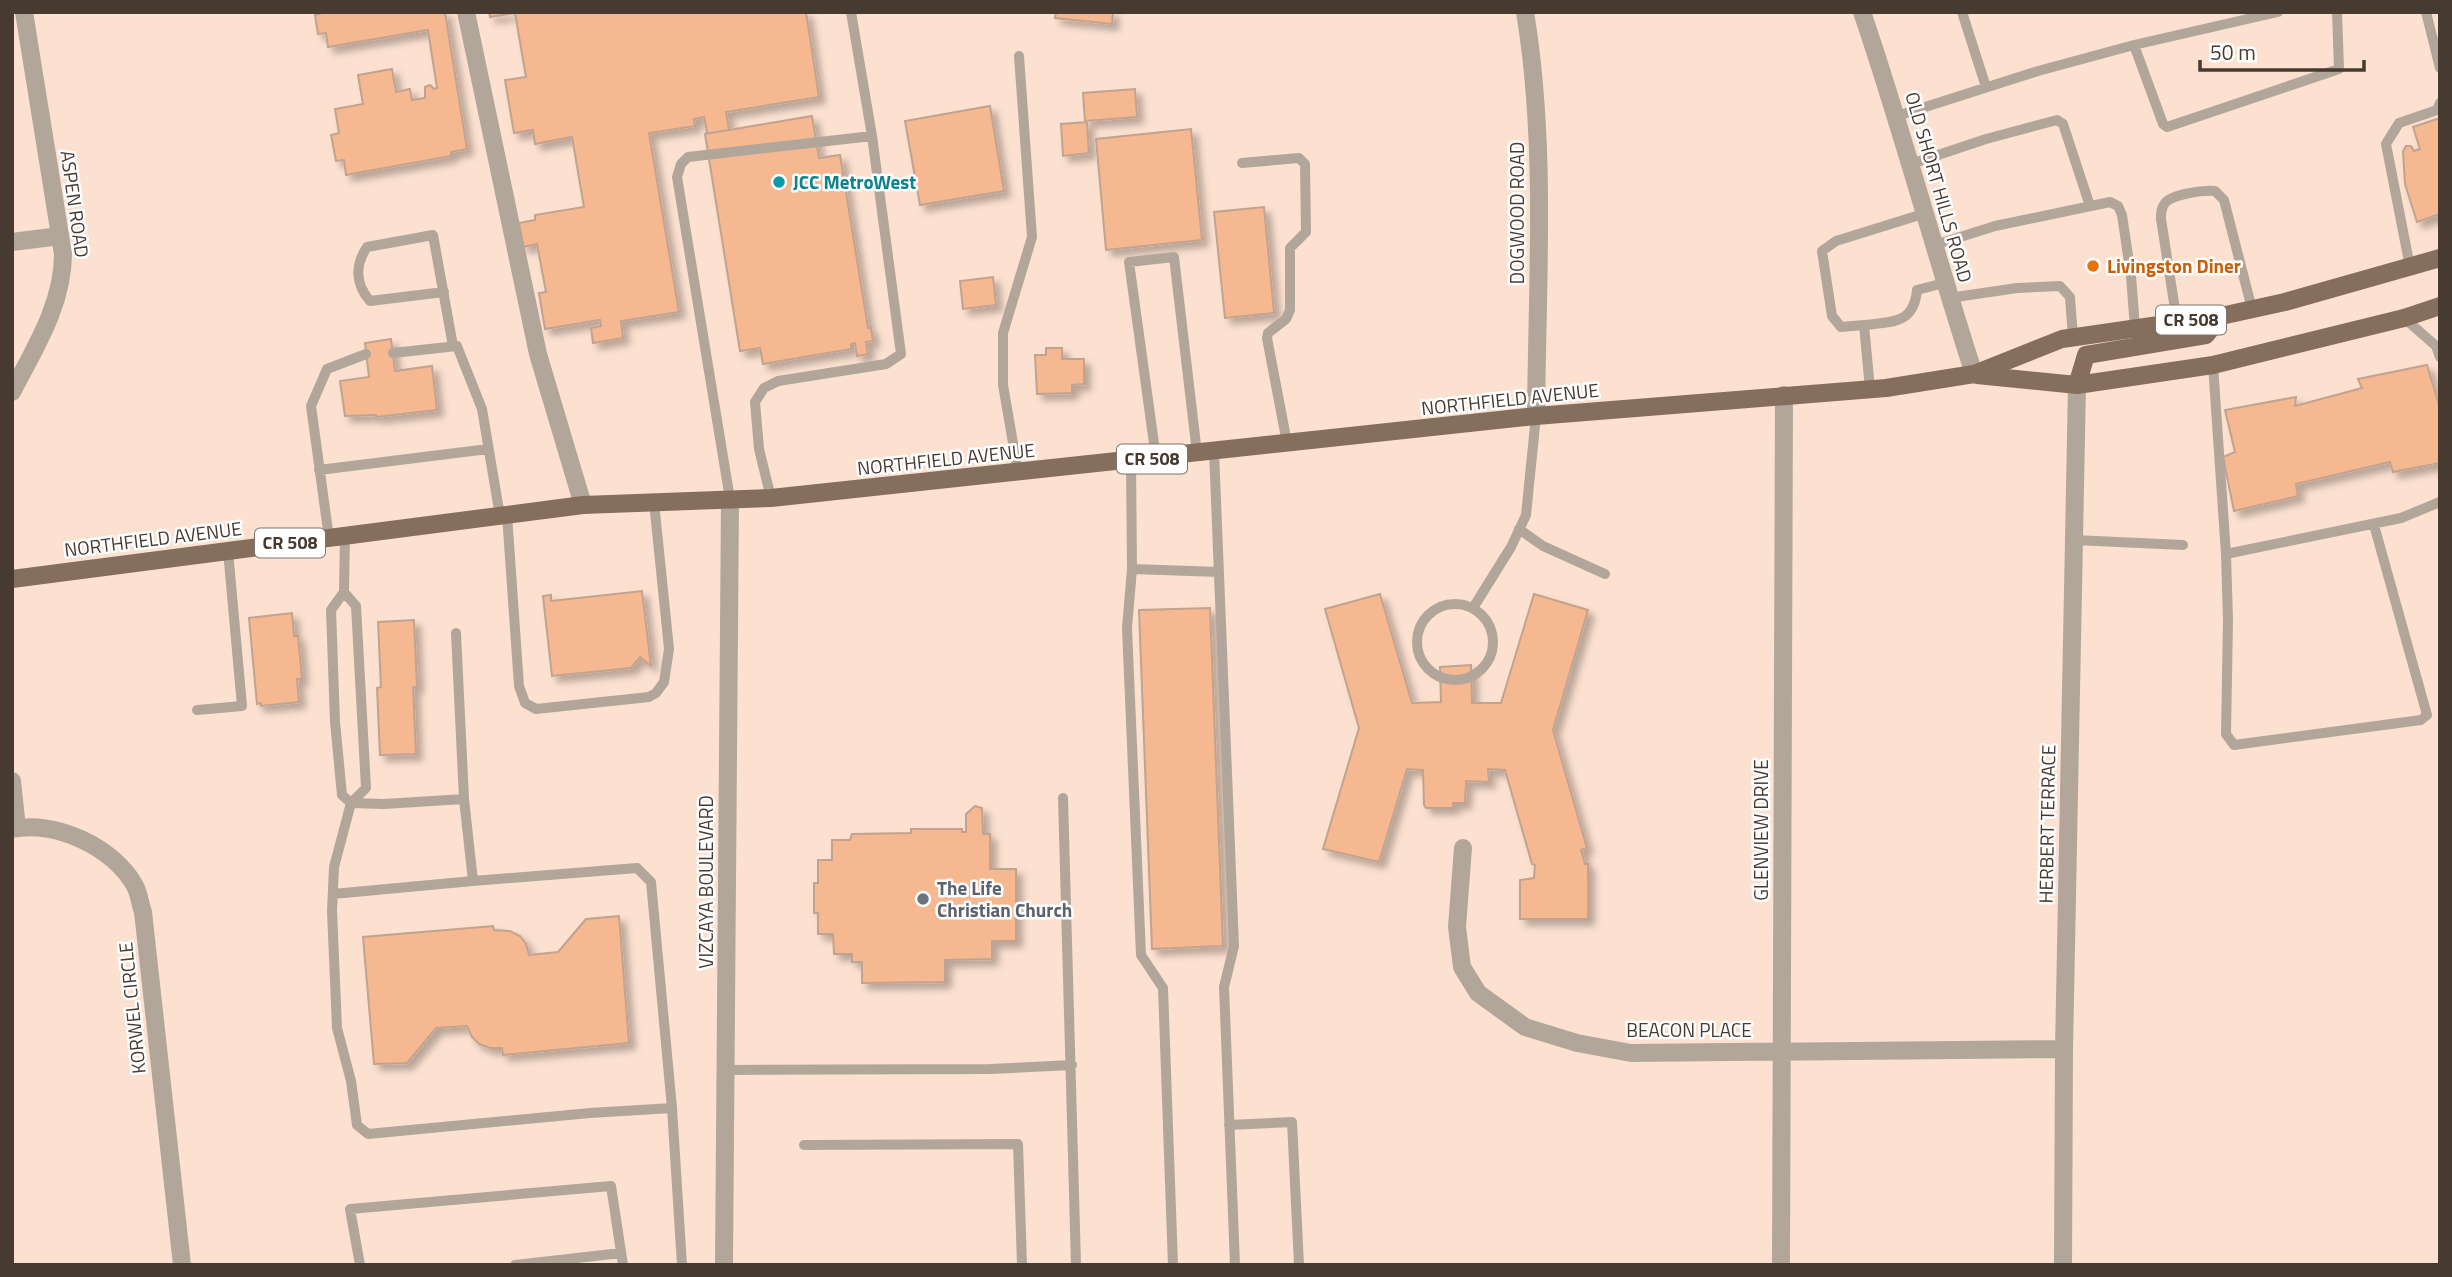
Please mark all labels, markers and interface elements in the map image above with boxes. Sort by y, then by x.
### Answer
scale bar [2200,28,2364,72]
text: 50 m [2210,36,2256,68]
street label: OLD SHORT HILLS ROAD [1898,88,1981,286]
street label: DOGWOOD ROAD [1502,142,1531,284]
street label: ASPEN ROAD [54,148,97,259]
place label: JCC MetroWest [793,167,916,196]
marker: JCC MetroWest [771,174,787,190]
place label: Livingston Diner [2107,251,2241,280]
marker: Livingston Diner [2085,258,2101,274]
road number: CR 508 [2156,306,2226,334]
street label: NORTHFIELD AVENUE [1420,375,1600,422]
street label: NORTHFIELD AVENUE [856,435,1036,482]
road number: CR 508 [1117,444,1187,474]
street label: NORTHFIELD AVENUE [63,513,243,564]
road number: CR 508 [255,528,325,558]
street label: HERBERT TERRACE [2031,744,2062,904]
street label: GLENVIEW DRIVE [1746,759,1775,901]
street label: VIZCAYA BOULEVARD [691,795,720,969]
place label: The Life Christian Church [937,873,1072,924]
marker: The Life Christian Church [915,891,931,907]
street label: KORWEL CIRCLE [110,941,153,1075]
street label: BEACON PLACE [1626,1015,1752,1044]

